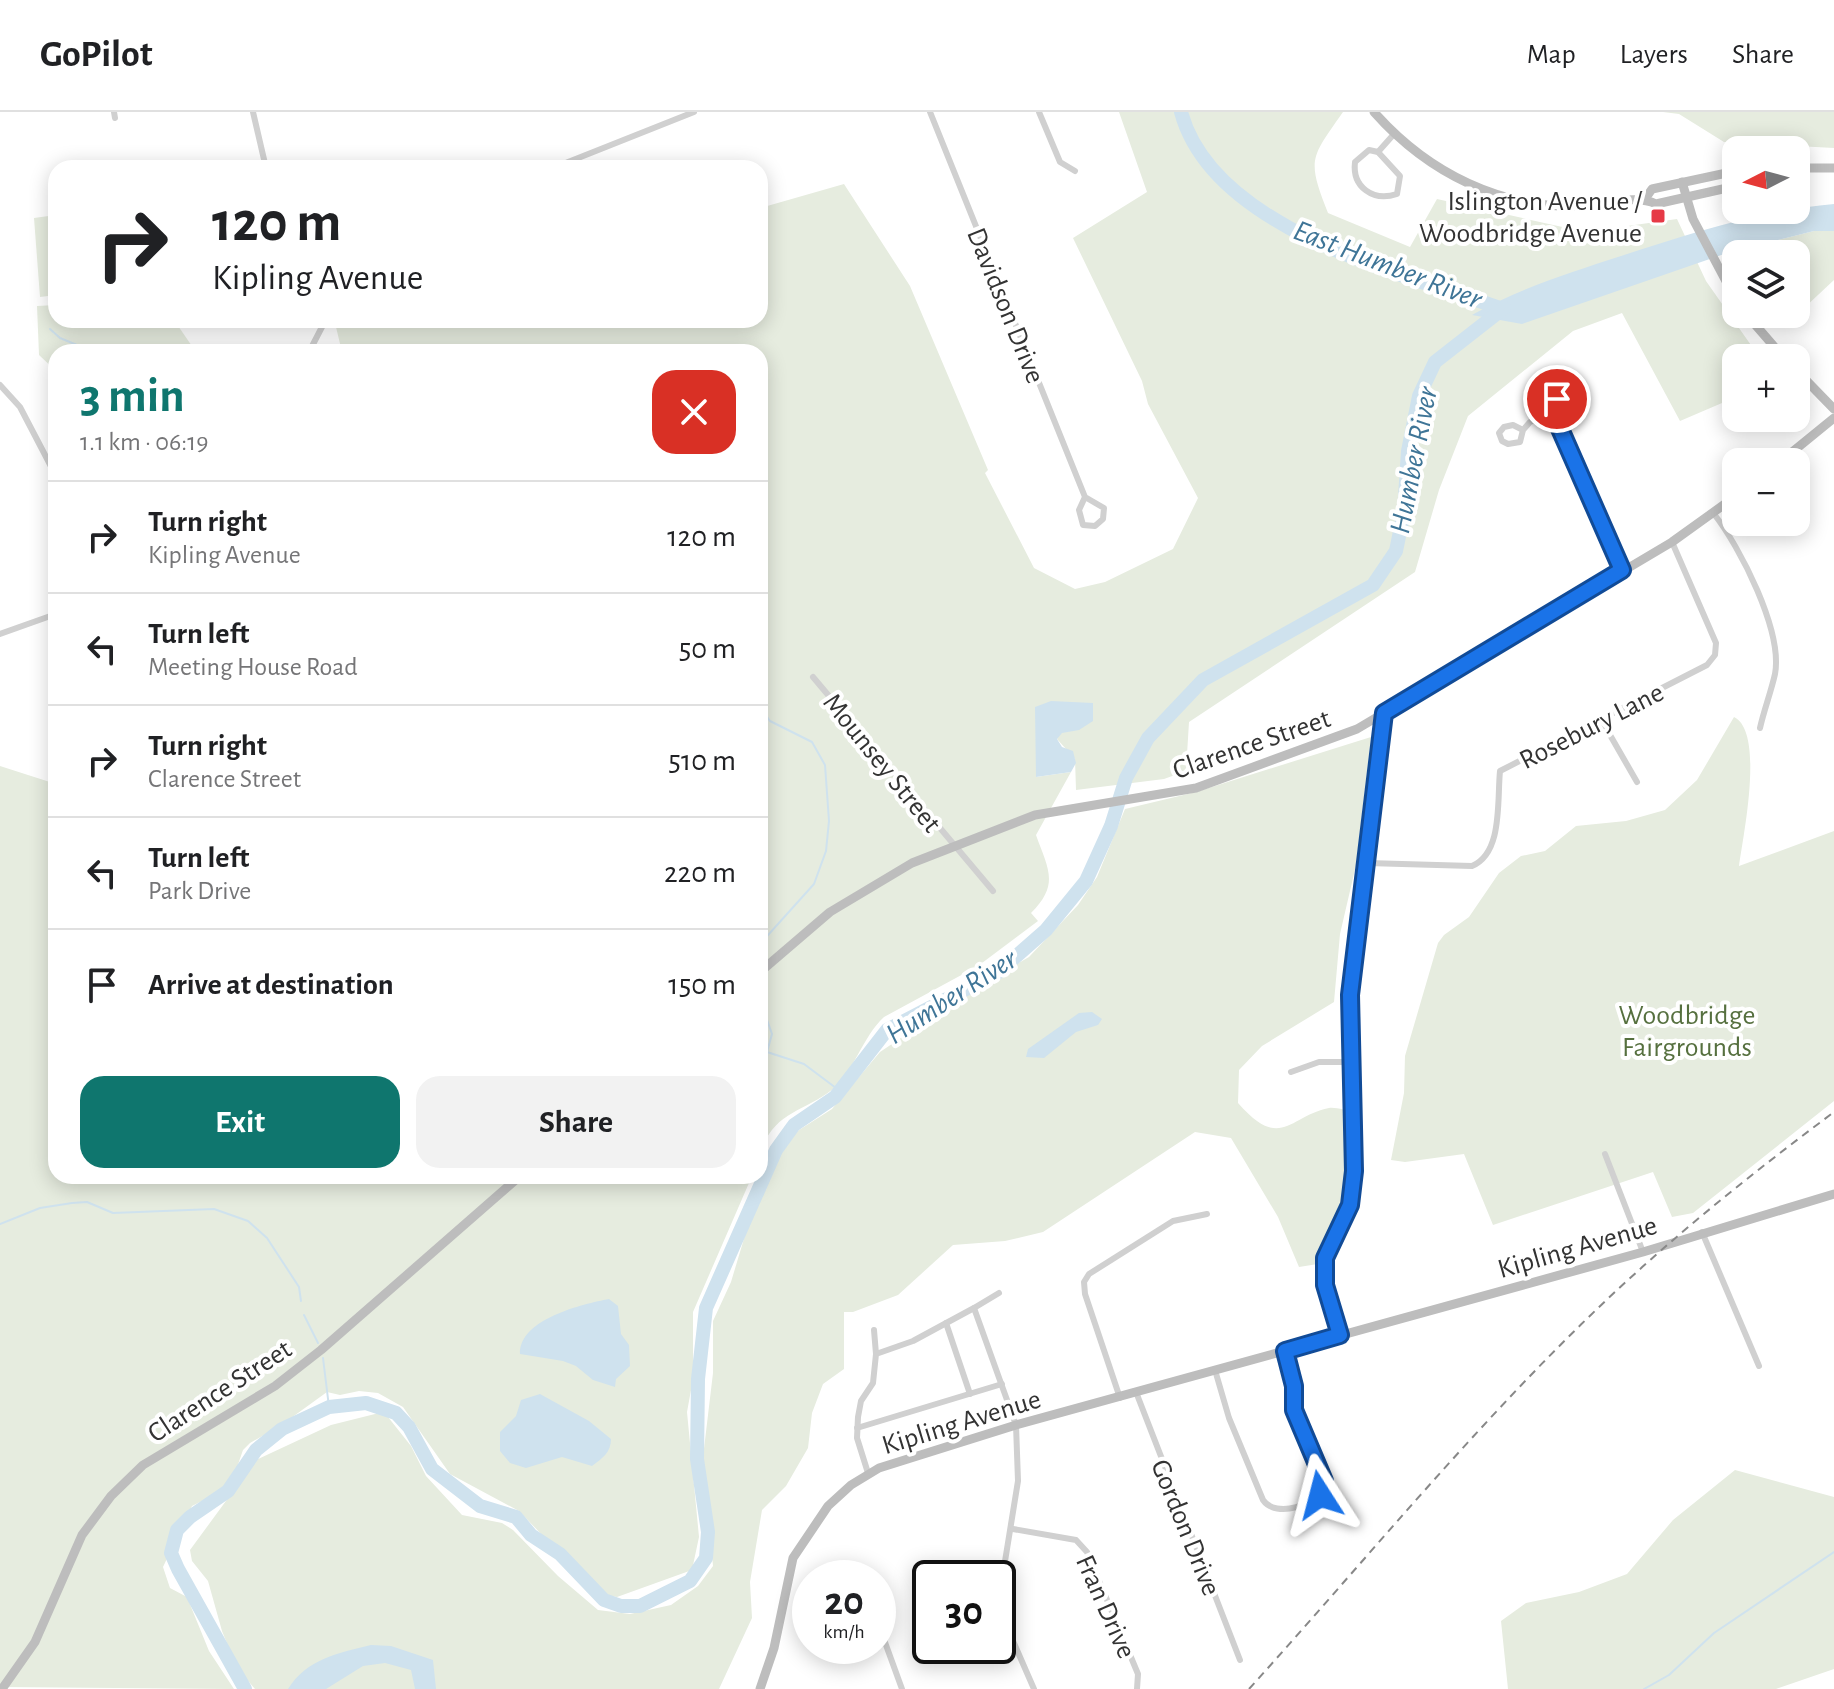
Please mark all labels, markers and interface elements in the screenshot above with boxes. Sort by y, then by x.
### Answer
text: GoPilot [40,36,153,74]
text: Map [1527,41,1576,69]
text: Layers [1620,41,1688,69]
text: Share [1732,41,1794,69]
north arrow [1722,136,1810,224]
map controls [1722,136,1810,536]
place label: Islington Avenue / Woodbridge Avenue [1419,188,1643,248]
icon: right [80,192,184,296]
text: 120 m [212,195,341,251]
marker: Islington Avenue / Woodbridge Avenue [1649,207,1667,225]
water label: East Humber River [1289,215,1487,315]
street label: Davidson Drive [961,224,1049,387]
button: layers [1722,240,1810,328]
text: Kipling Avenue [212,260,423,296]
button: + [1722,344,1810,432]
pin [1523,365,1591,433]
button: close [652,370,736,454]
text: 3 min [80,373,185,421]
icon: arrive [1535,377,1579,421]
water label: Humber River [1385,383,1443,536]
text: 1.1 km · 06:19 [80,429,208,455]
button: − [1722,448,1810,536]
text: Turn right [148,507,267,537]
icon: right [80,515,124,559]
text: 120 m [667,522,736,552]
text: Kipling Avenue [148,542,301,568]
text: Turn left [148,619,249,649]
icon: left [80,627,124,671]
text: 50 m [679,634,736,664]
text: Meeting House Road [148,654,358,680]
street label: Rosebury Lane [1515,679,1668,775]
street label: Mounsey Street [817,689,946,838]
street label: Clarence Street [1169,705,1334,785]
text: Turn right [148,731,267,761]
icon: right [80,739,124,783]
text: 510 m [668,746,736,776]
text: Clarence Street [148,766,301,792]
text: Turn left [148,843,249,873]
icon: left [80,851,124,895]
text: 220 m [664,858,736,888]
text: Park Drive [148,878,251,904]
water label: Humber River [881,943,1023,1050]
icon: arrive [80,963,124,1007]
text: Arrive at destination [148,970,394,1000]
text: 150 m [668,970,736,1000]
park label: Woodbridge Fairgrounds [1619,1002,1755,1062]
button: Exit [80,1076,400,1168]
button: Share [416,1076,736,1168]
street label: Kipling Avenue [1495,1212,1660,1284]
street label: Clarence Street [143,1335,297,1448]
street label: Kipling Avenue [879,1385,1044,1460]
position arrow [1278,1453,1362,1537]
street label: Gordon Drive [1145,1456,1225,1600]
street label: Fran Drive [1070,1551,1140,1663]
speed limit sign: 30 [912,1560,1016,1664]
text: 20 [824,1582,864,1622]
text: km/h [823,1622,865,1642]

